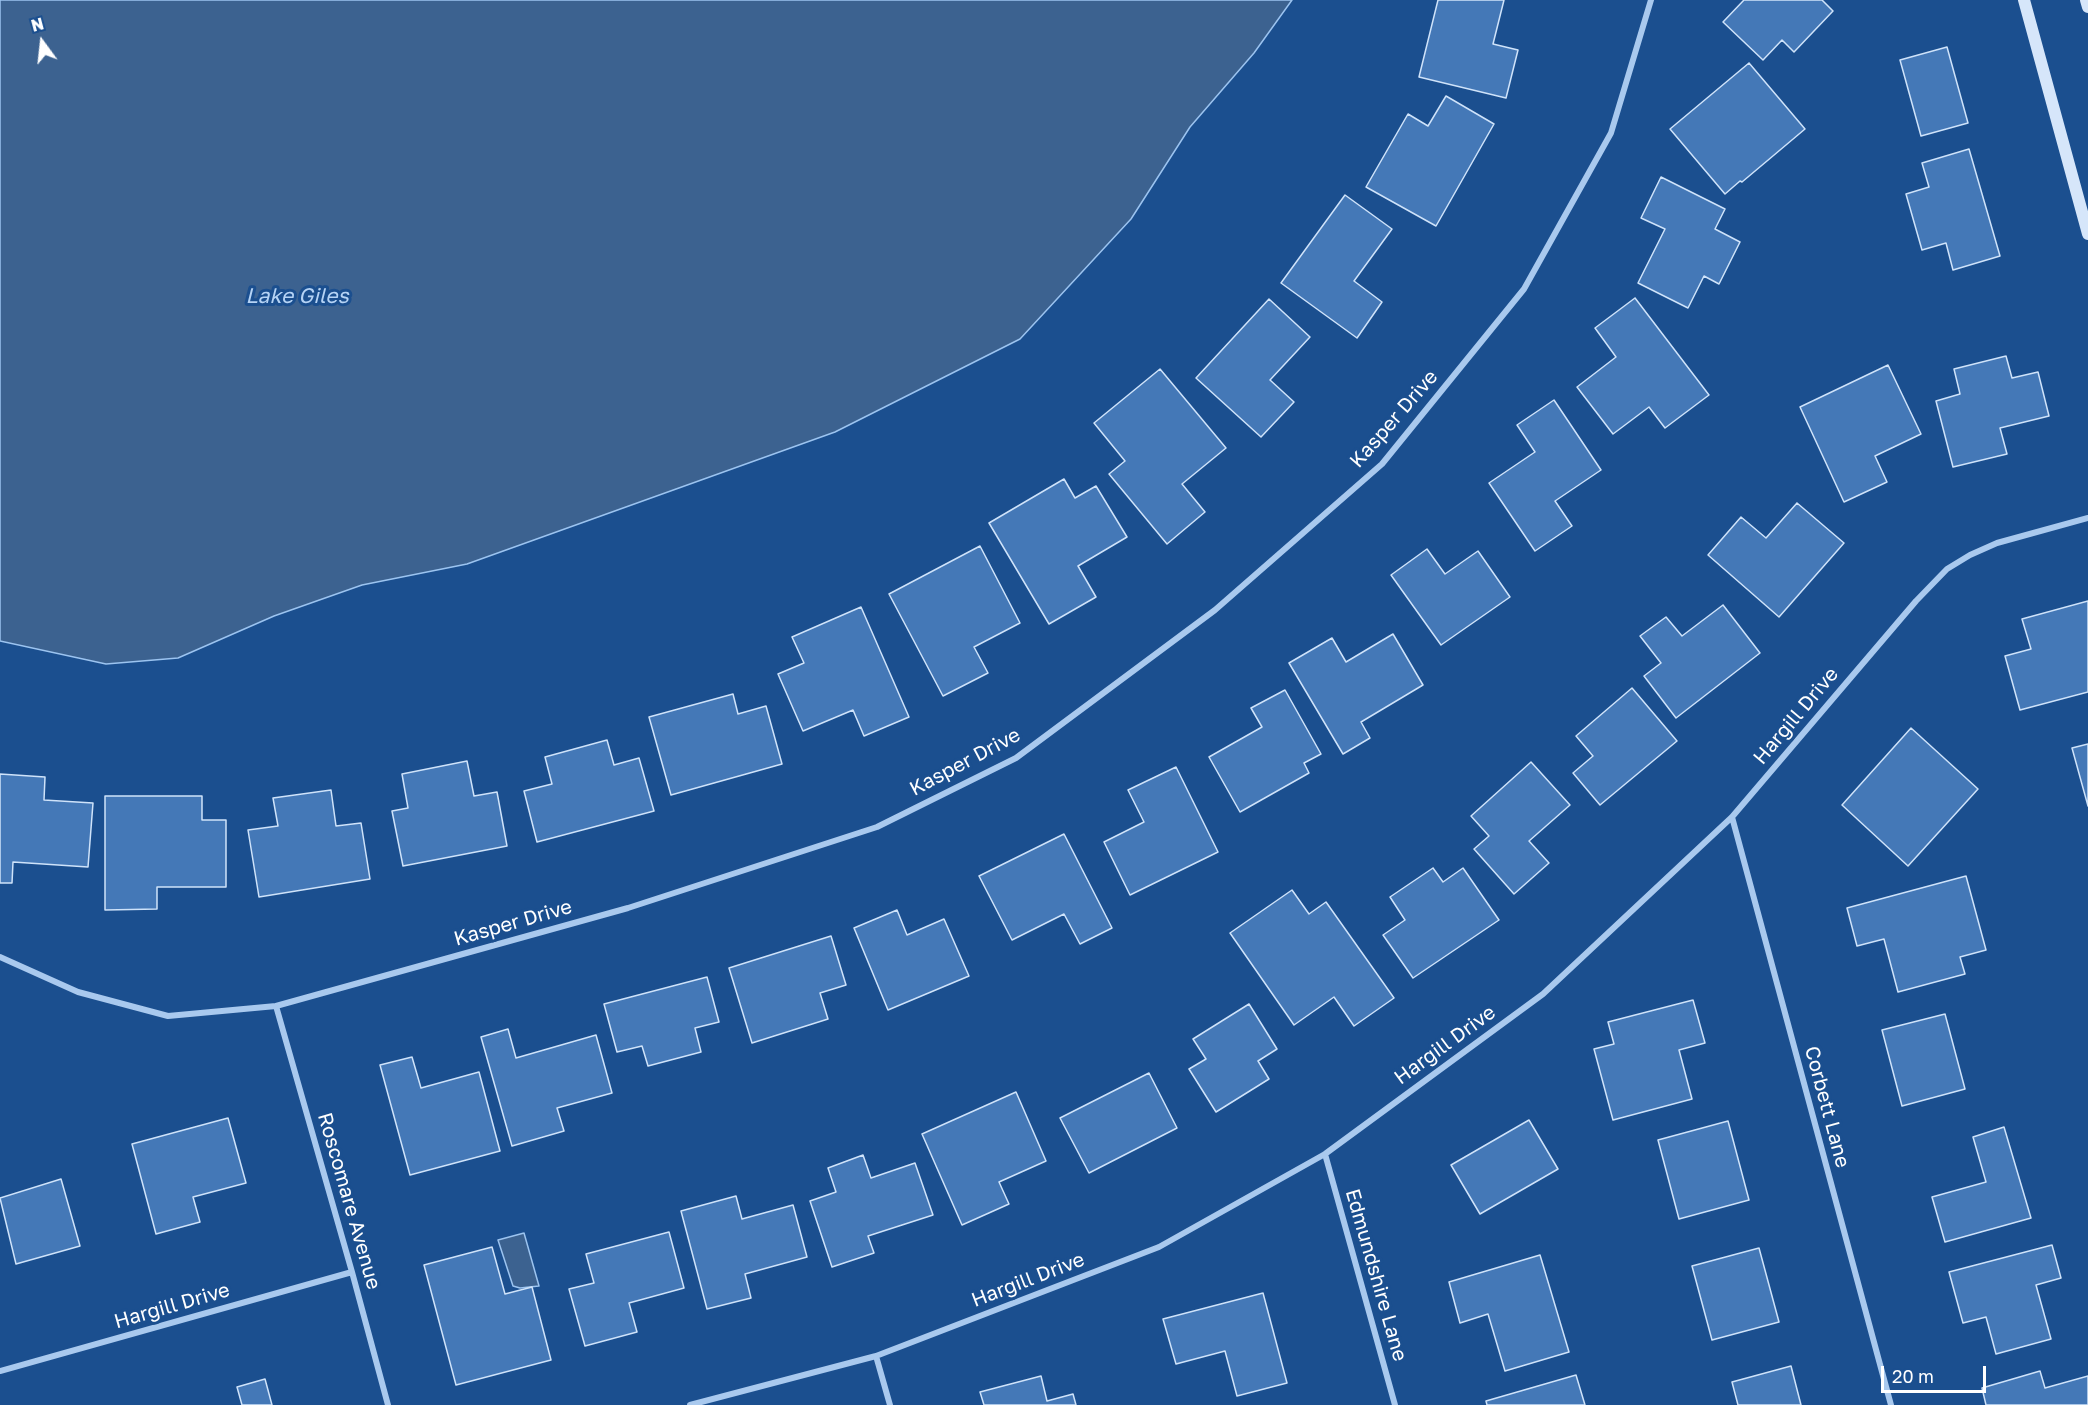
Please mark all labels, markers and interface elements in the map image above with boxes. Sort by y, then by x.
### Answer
north arrow [12,12,72,72]
text: N [29,13,46,36]
water label: Lake Giles [245,283,349,309]
street label: Kasper Drive [1345,365,1443,473]
street label: Hargill Drive [1749,663,1843,769]
street label: Kasper Drive [906,723,1024,801]
street label: Kasper Drive [451,895,575,951]
street label: Hargill Drive [1390,1000,1500,1090]
street label: Corbett Lane [1799,1044,1855,1170]
street label: Roscomare Avenue [312,1110,386,1292]
street label: Edmundshire Lane [1340,1186,1412,1364]
street label: Hargill Drive [968,1247,1088,1313]
street label: Hargill Drive [111,1278,233,1334]
scale bar [1884,1354,1989,1392]
text: 20 m [1892,1365,1934,1387]

